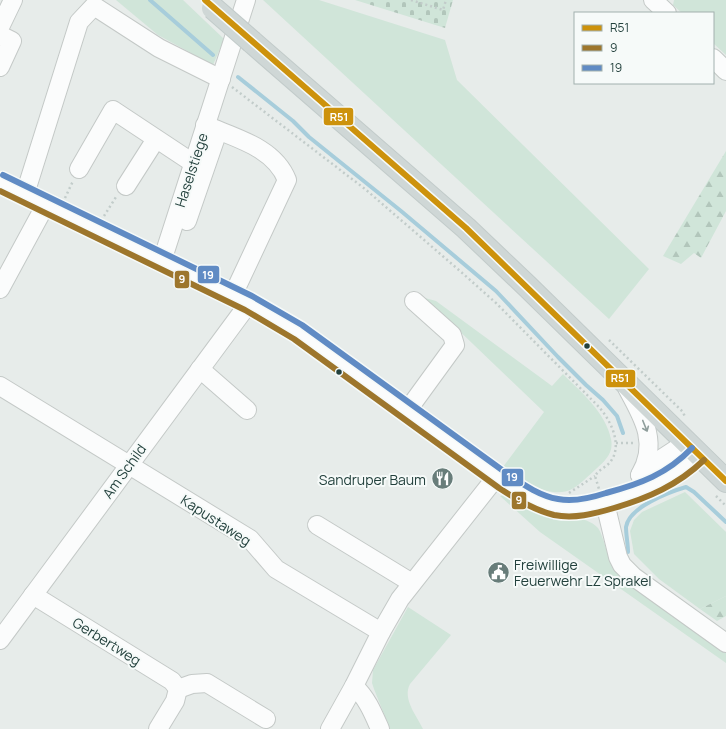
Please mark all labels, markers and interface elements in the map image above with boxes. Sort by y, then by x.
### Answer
legend [574,12,714,84]
text: R51 [610,19,629,36]
text: 9 [610,39,617,56]
text: 19 [610,59,622,76]
line badge: R51 [323,107,354,126]
text: R51 [330,109,348,124]
street label: Haselstiege [170,130,212,210]
line badge: 19 [197,265,220,284]
text: 19 [202,267,214,282]
line badge: 9 [174,270,190,289]
text: 9 [179,271,186,286]
unlabelled marker [582,341,592,351]
unlabelled marker [334,367,344,377]
line badge: R51 [605,369,636,388]
text: R51 [611,370,629,385]
one-way arrow [642,420,650,432]
street label: Am Schild [98,440,150,502]
restaurant icon: Sandruper Baum [429,466,455,492]
line badge: 19 [501,468,524,487]
text: 19 [506,469,518,484]
place label: Sandruper Baum [319,470,426,489]
street label: Kapustaweg [177,490,255,550]
line badge: 9 [511,491,527,510]
text: 9 [516,492,523,507]
place label: Freiwillige Feuerwehr LZ Sprakel [514,555,652,590]
public building icon: Freiwillige Feuerwehr LZ Sprakel [486,559,512,585]
street label: Gerbertweg [69,612,145,670]

